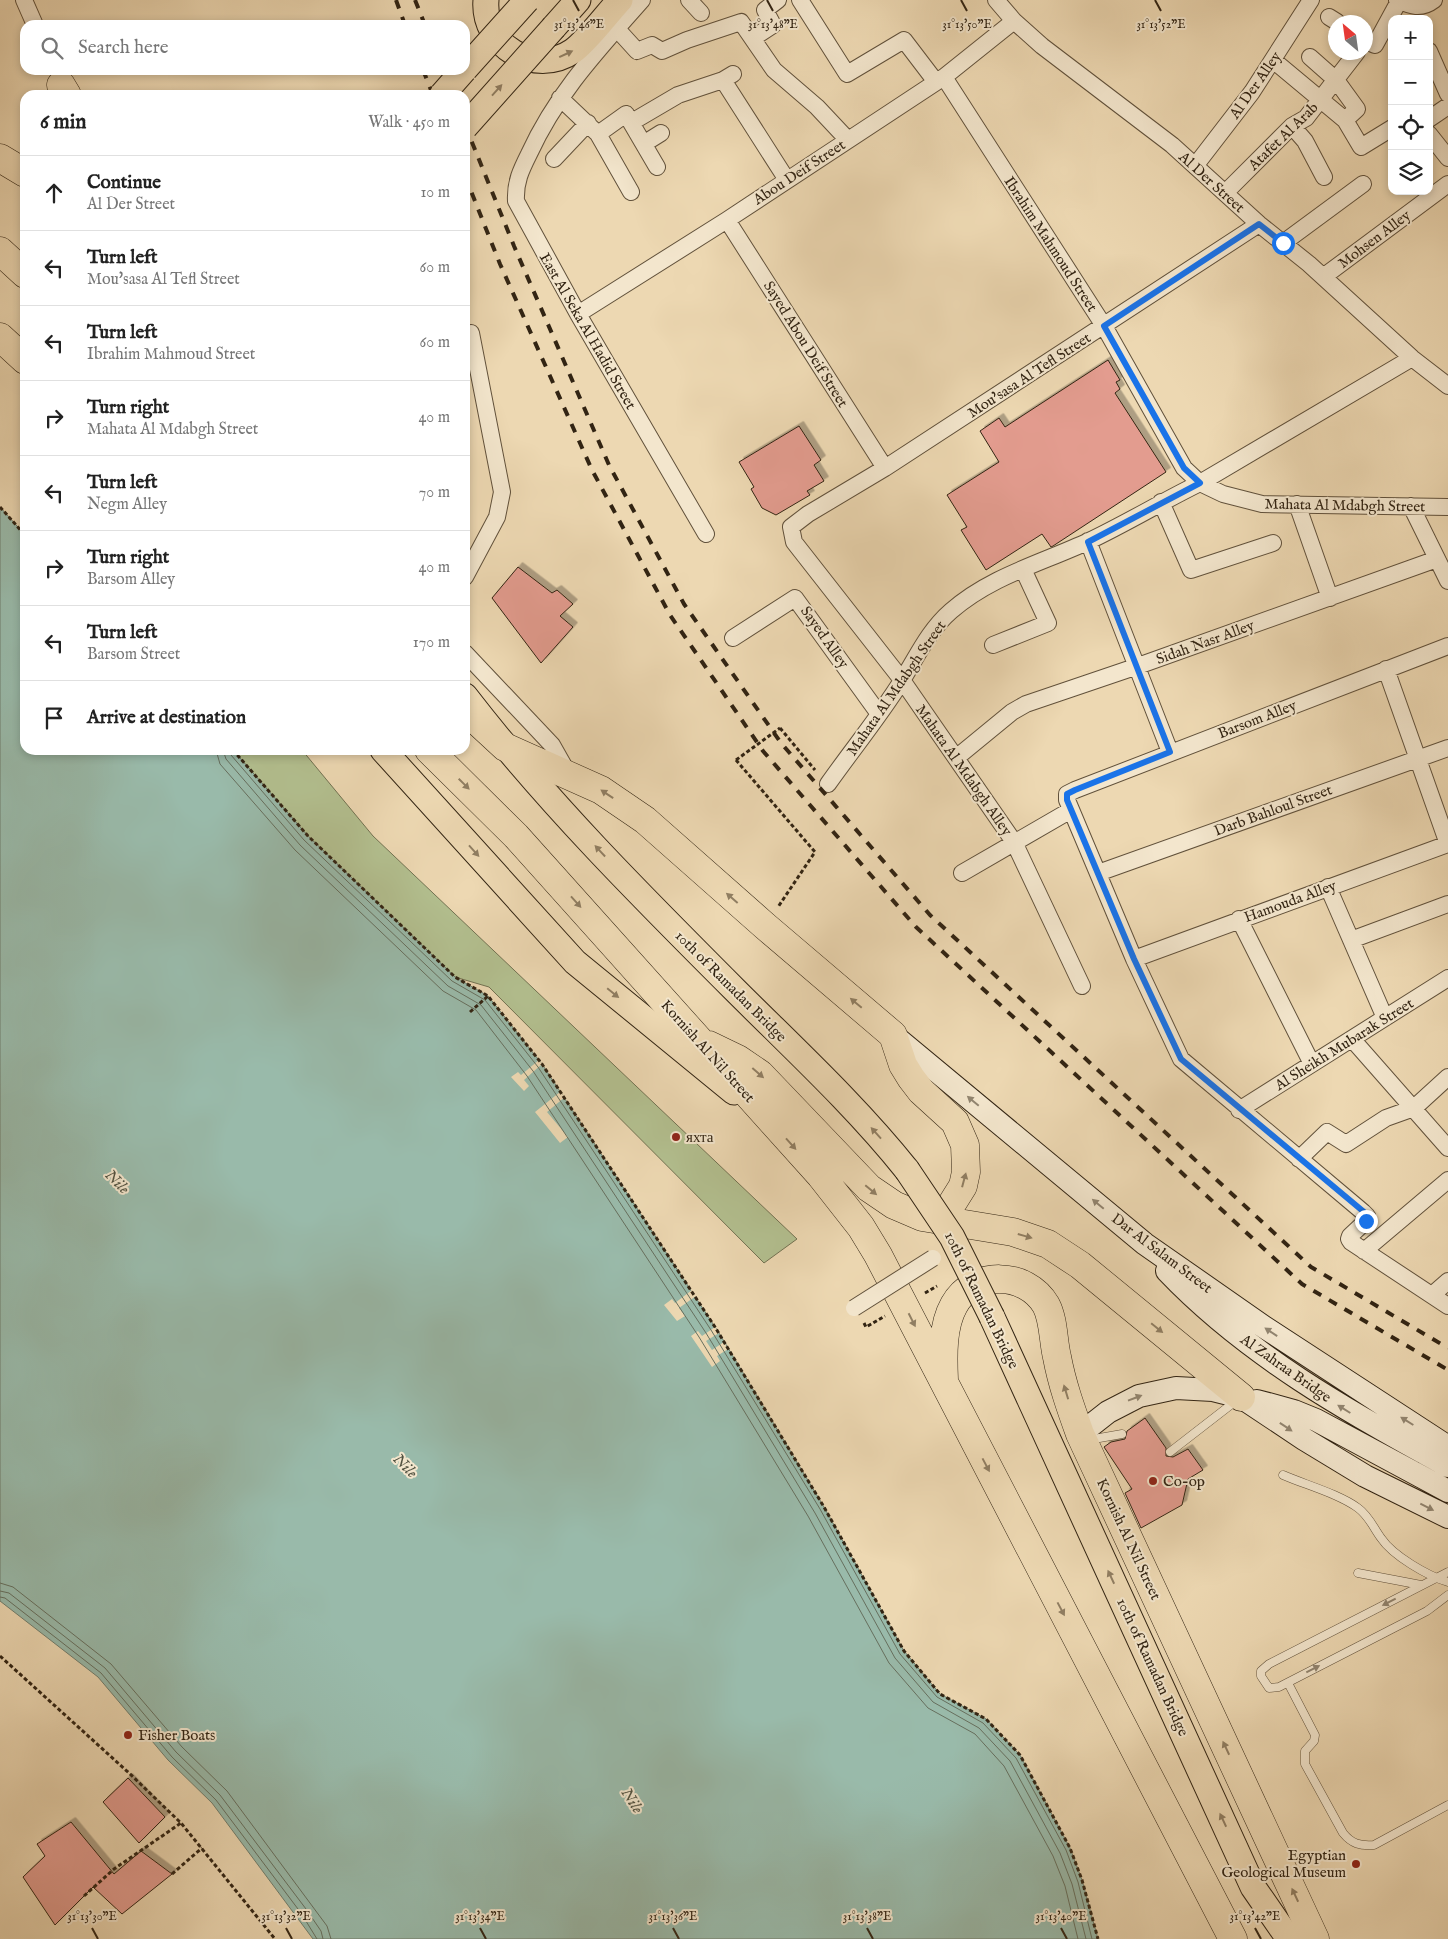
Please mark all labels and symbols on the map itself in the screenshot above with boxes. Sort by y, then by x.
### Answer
north arrow [1328,15,1373,60]
text: 31°13'46"E [554,17,604,32]
text: 31°13'48"E [748,17,798,32]
text: 31°13'50"E [942,17,992,32]
text: 31°13'52"E [1136,17,1186,32]
street label: Al Der Alley [1225,47,1286,123]
one-way arrow [559,50,574,58]
one-way arrow [492,84,503,97]
street label: Atafet Al Arab [1244,98,1322,175]
street label: Abou Deif Street [749,136,849,210]
street label: Al Der Street [1174,147,1249,217]
street label: Ibrahim Mahmoud Street [1000,173,1101,316]
street label: Mohsen Alley [1334,206,1415,273]
route start [1272,232,1295,255]
street label: East Al Seka Al Hadid Street [535,249,640,413]
street label: Sayed Abou Deif Street [759,278,852,411]
street label: Mou'sasa Al Tefl Street [964,328,1095,422]
street label: Mahata Al Mdabgh Street [1265,495,1425,516]
street label: Sayed Alley [796,602,853,673]
street label: Sidah Nasr Alley [1154,616,1257,669]
street label: Mahata Al Mdabgh Street [843,617,950,760]
street label: Barsom Alley [1215,696,1300,743]
street label: Mahata Al Mdabgh Alley [911,701,1016,840]
one-way arrow [457,778,469,790]
street label: Darb Bahloul Street [1212,780,1335,841]
one-way arrow [601,789,614,799]
one-way arrow [468,844,480,856]
one-way arrow [594,846,606,858]
street label: Hamouda Alley [1241,876,1340,927]
one-way arrow [726,892,739,903]
one-way arrow [570,895,581,908]
street label: 10th of Ramadan Bridge [671,927,791,1046]
one-way arrow [607,987,619,998]
street label: Al Sheikh Mubarak Street [1270,994,1417,1095]
street label: Kornish Al Nil Street [656,996,759,1107]
one-way arrow [850,998,863,1009]
one-way arrow [751,1068,764,1079]
one-way arrow [967,1095,980,1106]
one-way arrow [871,1126,882,1139]
place label: яхта [686,1128,714,1147]
marker: яхта [670,1131,682,1143]
one-way arrow [785,1138,797,1150]
water label: Nile [100,1166,134,1199]
one-way arrow [960,1172,968,1187]
one-way arrow [864,1184,877,1195]
one-way arrow [1092,1199,1105,1210]
street label: Dar Al Salam Street [1107,1209,1216,1298]
route end [1355,1210,1378,1233]
street label: 10th of Ramadan Bridge [940,1229,1023,1372]
one-way arrow [1017,1232,1032,1240]
one-way arrow [908,1313,916,1328]
one-way arrow [1150,1322,1163,1333]
one-way arrow [1264,1327,1278,1337]
street label: Al Zahraa Bridge [1236,1329,1335,1407]
one-way arrow [1061,1385,1069,1400]
one-way arrow [1128,1394,1143,1402]
one-way arrow [1338,1404,1351,1413]
one-way arrow [1400,1416,1413,1426]
one-way arrow [1279,1423,1293,1432]
water label: Nile [388,1450,422,1483]
one-way arrow [982,1458,990,1472]
place label: Co-op [1163,1472,1205,1491]
street label: Kornish Al Nil Street [1092,1475,1165,1603]
marker: Co-op [1147,1475,1159,1487]
one-way arrow [1420,1503,1434,1511]
one-way arrow [1107,1570,1115,1584]
street label: 10th of Ramadan Bridge [1112,1595,1193,1739]
one-way arrow [1382,1598,1396,1606]
one-way arrow [1057,1602,1065,1616]
one-way arrow [1306,1665,1321,1673]
place label: Fisher Boats [138,1726,215,1745]
marker: Fisher Boats [122,1729,134,1741]
one-way arrow [1222,1740,1230,1755]
water label: Nile [616,1784,647,1818]
one-way arrow [1218,1813,1226,1827]
place label: Egyptian Geological Museum [1221,1846,1346,1882]
marker: Egyptian Geological Museum [1350,1858,1362,1870]
one-way arrow [1290,1888,1298,1902]
text: 31°13'30"E [67,1909,117,1924]
text: 31°13'32"E [261,1909,311,1924]
text: 31°13'34"E [455,1909,505,1924]
text: 31°13'36"E [649,1909,697,1924]
text: 31°13'38"E [843,1909,891,1924]
text: 31°13'40"E [1035,1909,1087,1924]
text: 31°13'42"E [1230,1909,1280,1924]

